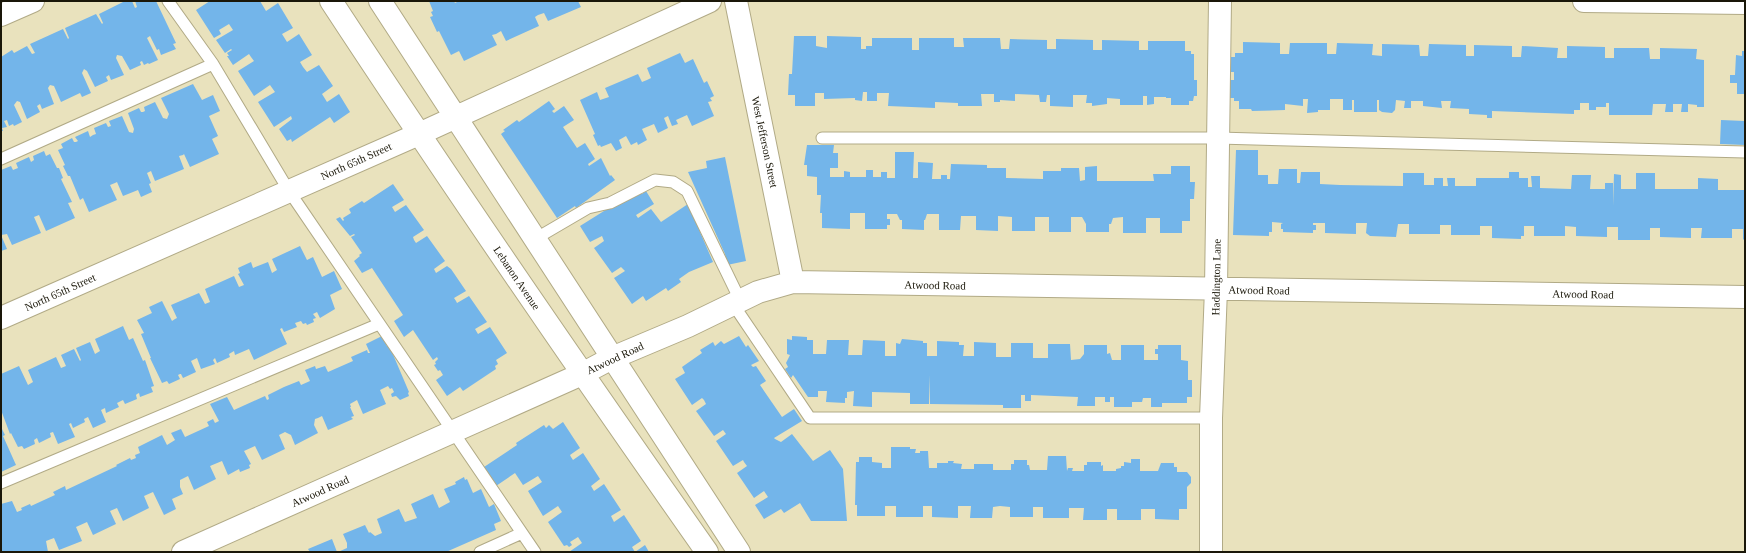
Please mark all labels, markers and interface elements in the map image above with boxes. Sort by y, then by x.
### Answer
street label: West Jefferson Street [749,95,781,189]
street label: North 65th Street [319,140,393,182]
street label: Haddington Lane [1209,238,1223,315]
street label: Lebanon Avenue [491,244,543,312]
street label: North 65th Street [23,271,97,313]
street label: Atwood Road [904,278,966,292]
street label: Atwood Road [1228,283,1290,297]
street label: Atwood Road [1552,287,1614,301]
street label: Atwood Road [585,339,646,376]
street label: Atwood Road [290,473,351,509]

